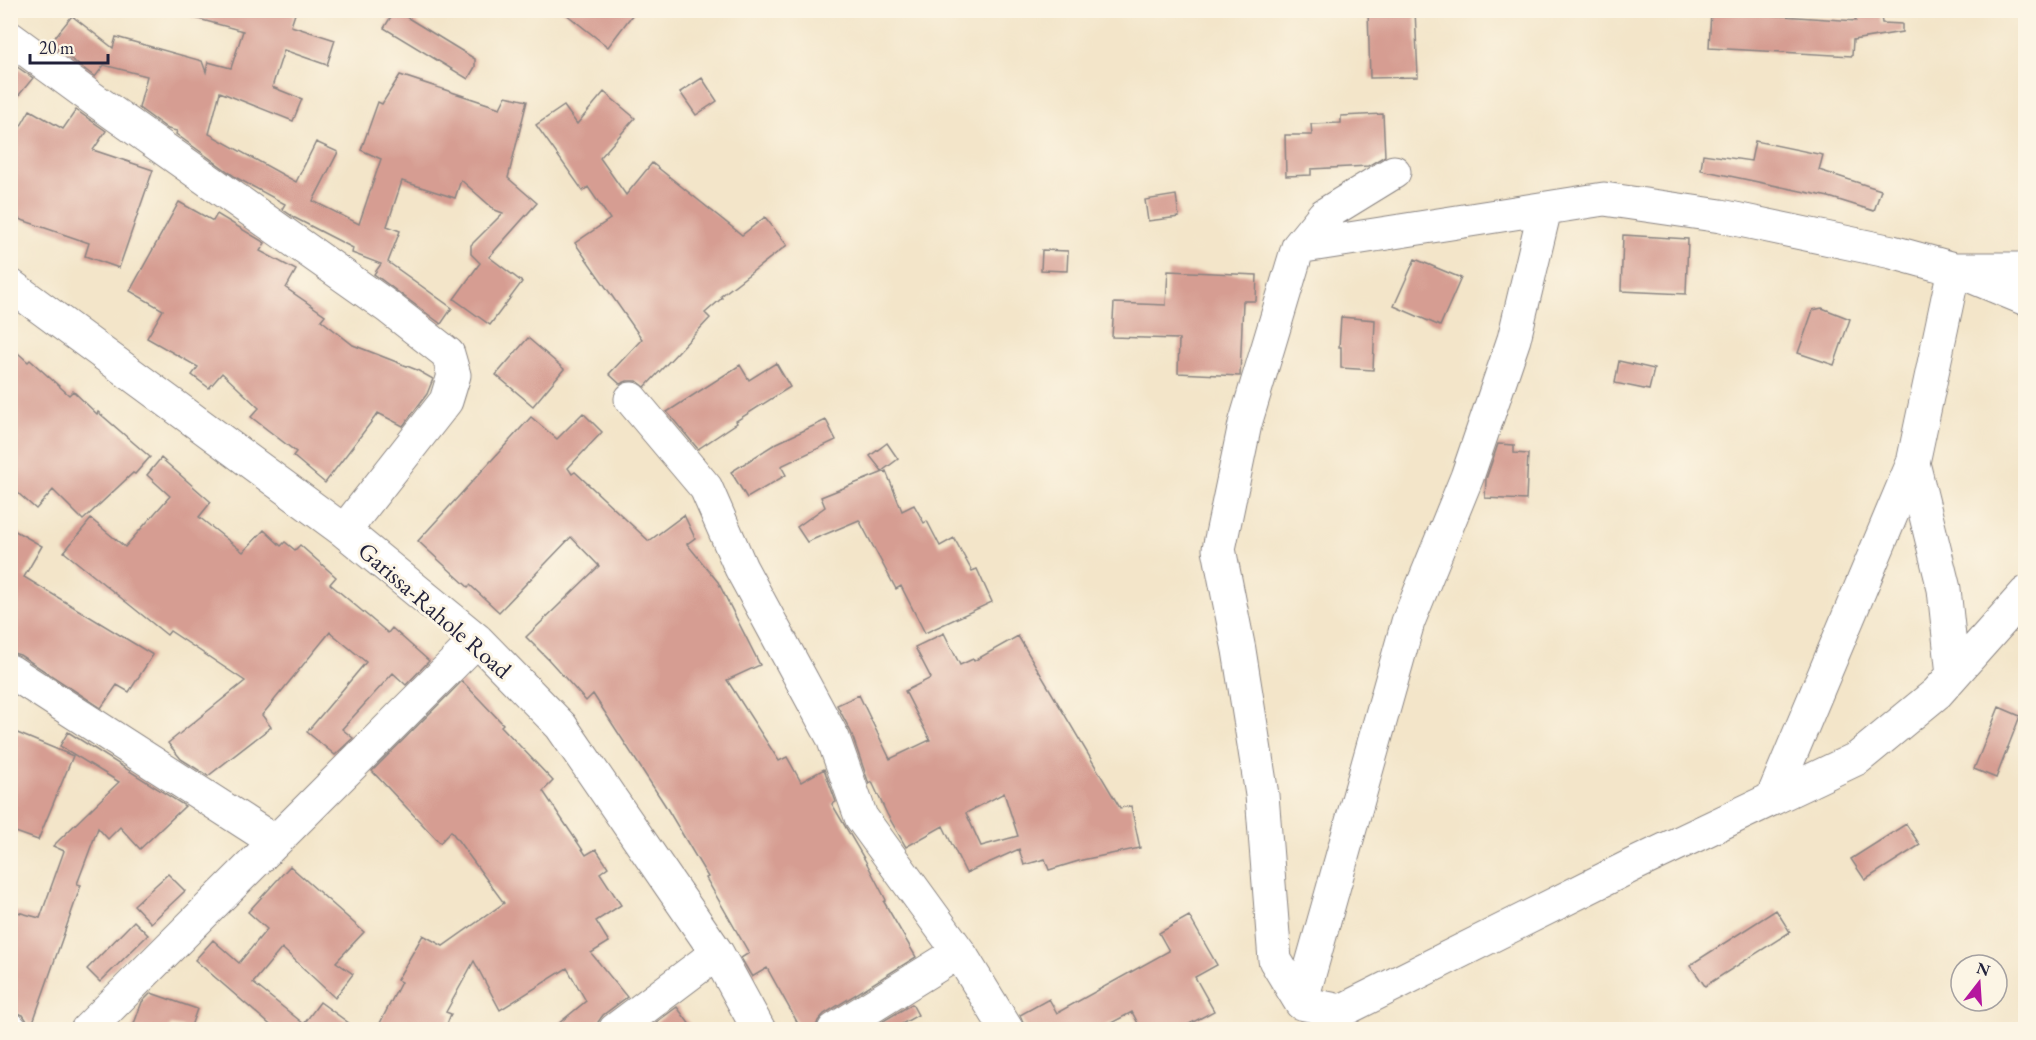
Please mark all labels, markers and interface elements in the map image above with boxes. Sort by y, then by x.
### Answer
scale bar [30,27,108,65]
text: 20 m [39,36,74,59]
street label: Garissa-Rahole Road [352,535,519,686]
north arrow [1949,953,2009,1013]
text: N [1974,957,1993,981]

